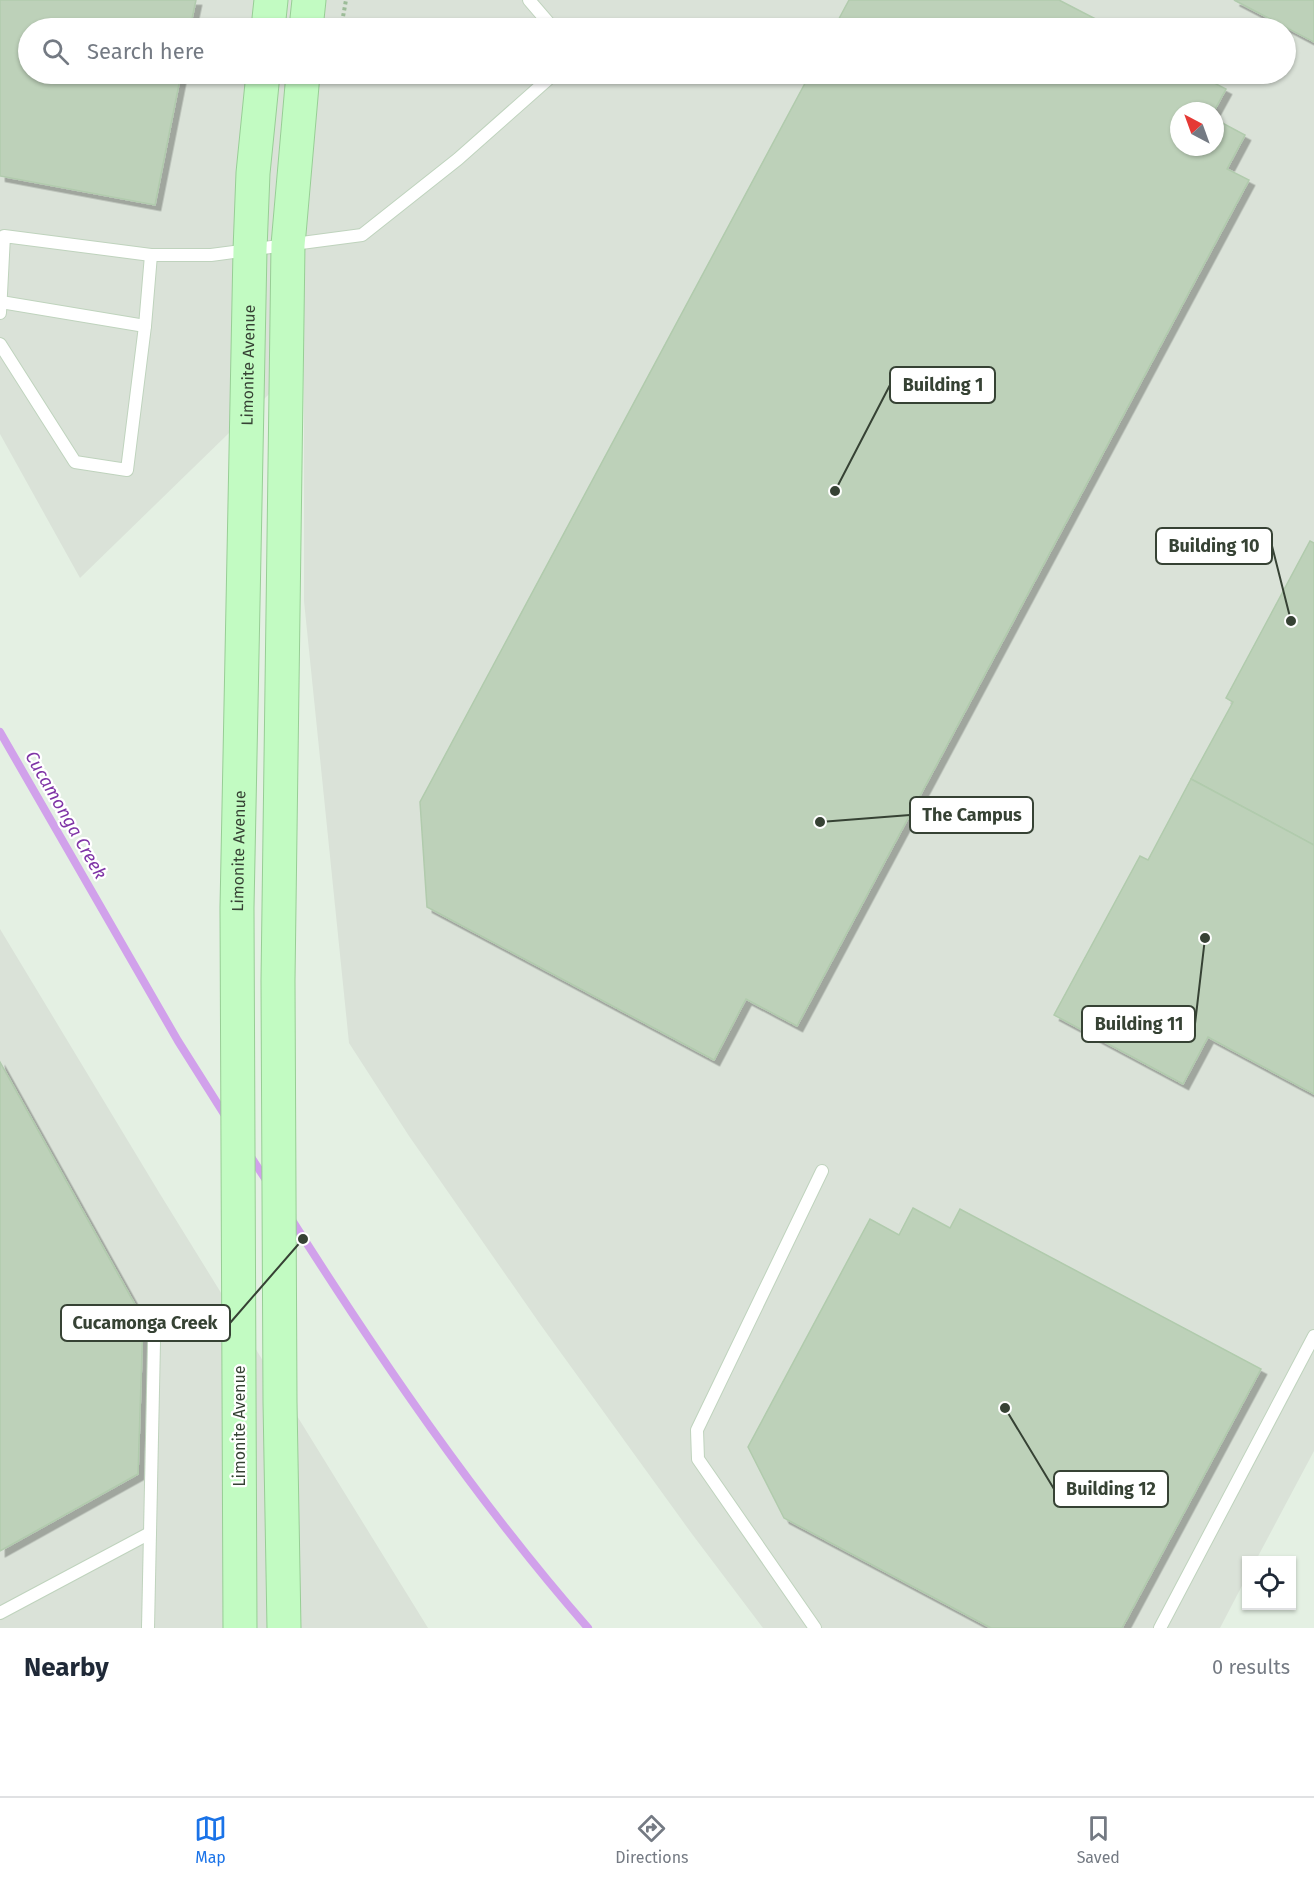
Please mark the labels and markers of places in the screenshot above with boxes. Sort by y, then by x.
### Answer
callout: Building 1 [890,367,995,403]
callout: Building 10 [1156,528,1272,564]
callout: The Campus [910,797,1033,833]
callout: Building 11 [1082,1006,1195,1042]
callout: Cucamonga Creek [61,1305,230,1341]
callout: Building 12 [1054,1471,1168,1507]

